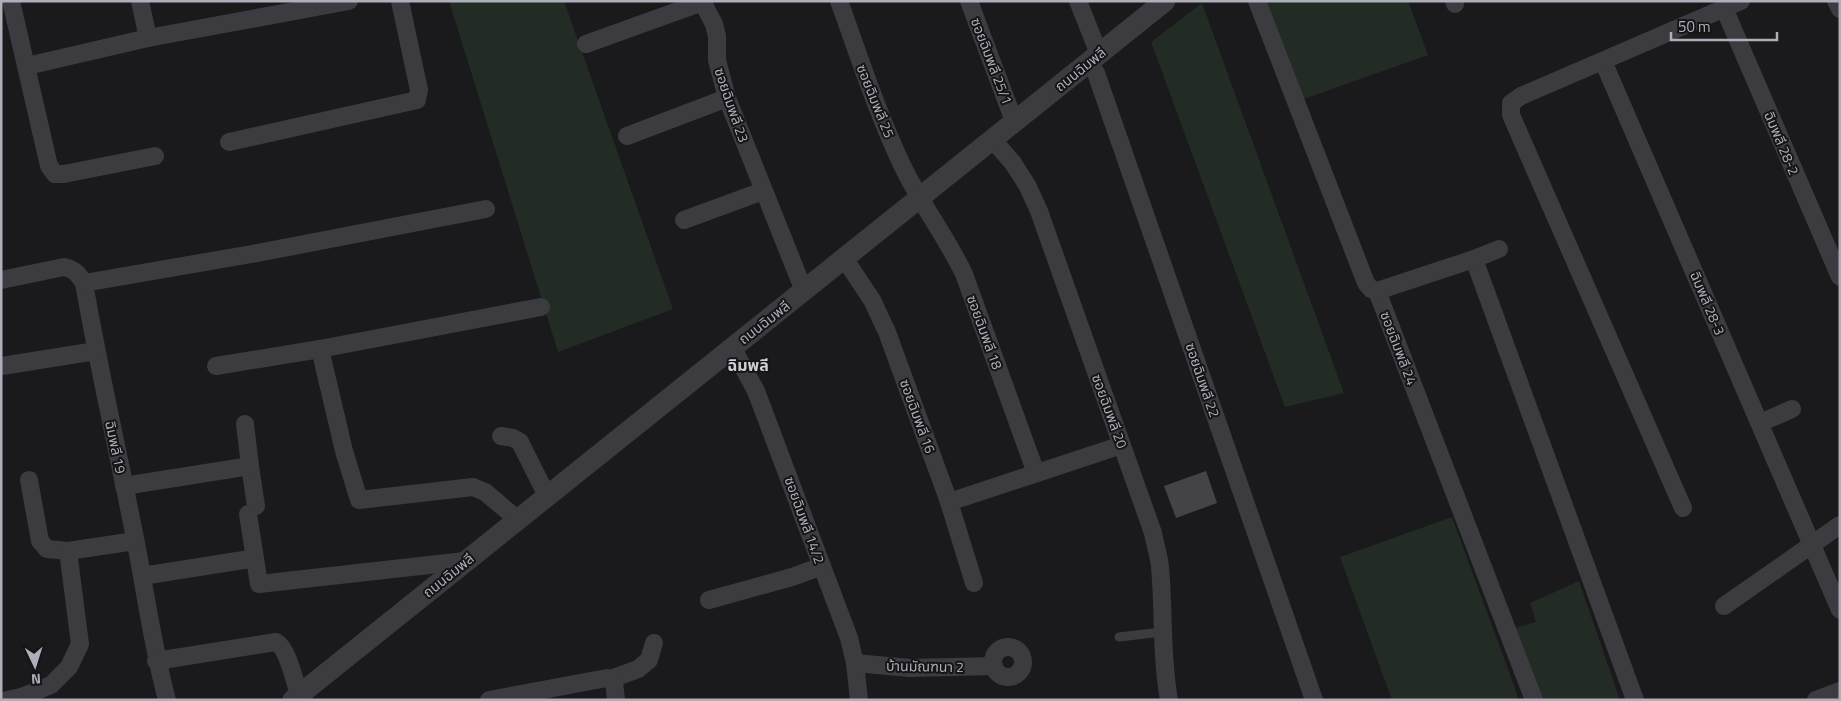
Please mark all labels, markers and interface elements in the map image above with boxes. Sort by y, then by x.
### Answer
scale bar [1671,10,1777,42]
street label: ซอยฉิมพลี 25/1 [966,15,1018,107]
text: 50 m [1678,15,1711,38]
street label: ถนนฉิมพลี [1050,42,1110,96]
street label: ซอยฉิมพลี 25 [852,61,900,141]
street label: ซอยฉิมพลี 23 [709,65,755,145]
street label: ฉิมพลี 28-2 [1759,108,1805,178]
street label: ฉิมพลี 28-3 [1685,268,1731,338]
street label: ซอยฉิมพลี 18 [962,292,1008,372]
street label: ถนนฉิมพลี [734,295,794,349]
street label: ซอยฉิมพลี 24 [1375,308,1423,388]
street label: ซอยฉิมพลี 22 [1180,340,1226,420]
district label: ฉิมพลี [727,353,769,377]
street label: ซอยฉิมพลี 20 [1087,371,1133,451]
street label: ซอยฉิมพลี 16 [895,376,941,456]
street label: ฉิมพลี 19 [100,419,132,476]
street label: ซอยฉิมพลี 14/2 [780,474,830,566]
street label: ถนนฉิมพลี [418,548,478,602]
north arrow [10,641,60,691]
street label: บ้านมัณฑนา 2 [886,655,964,677]
text: N [30,669,42,690]

